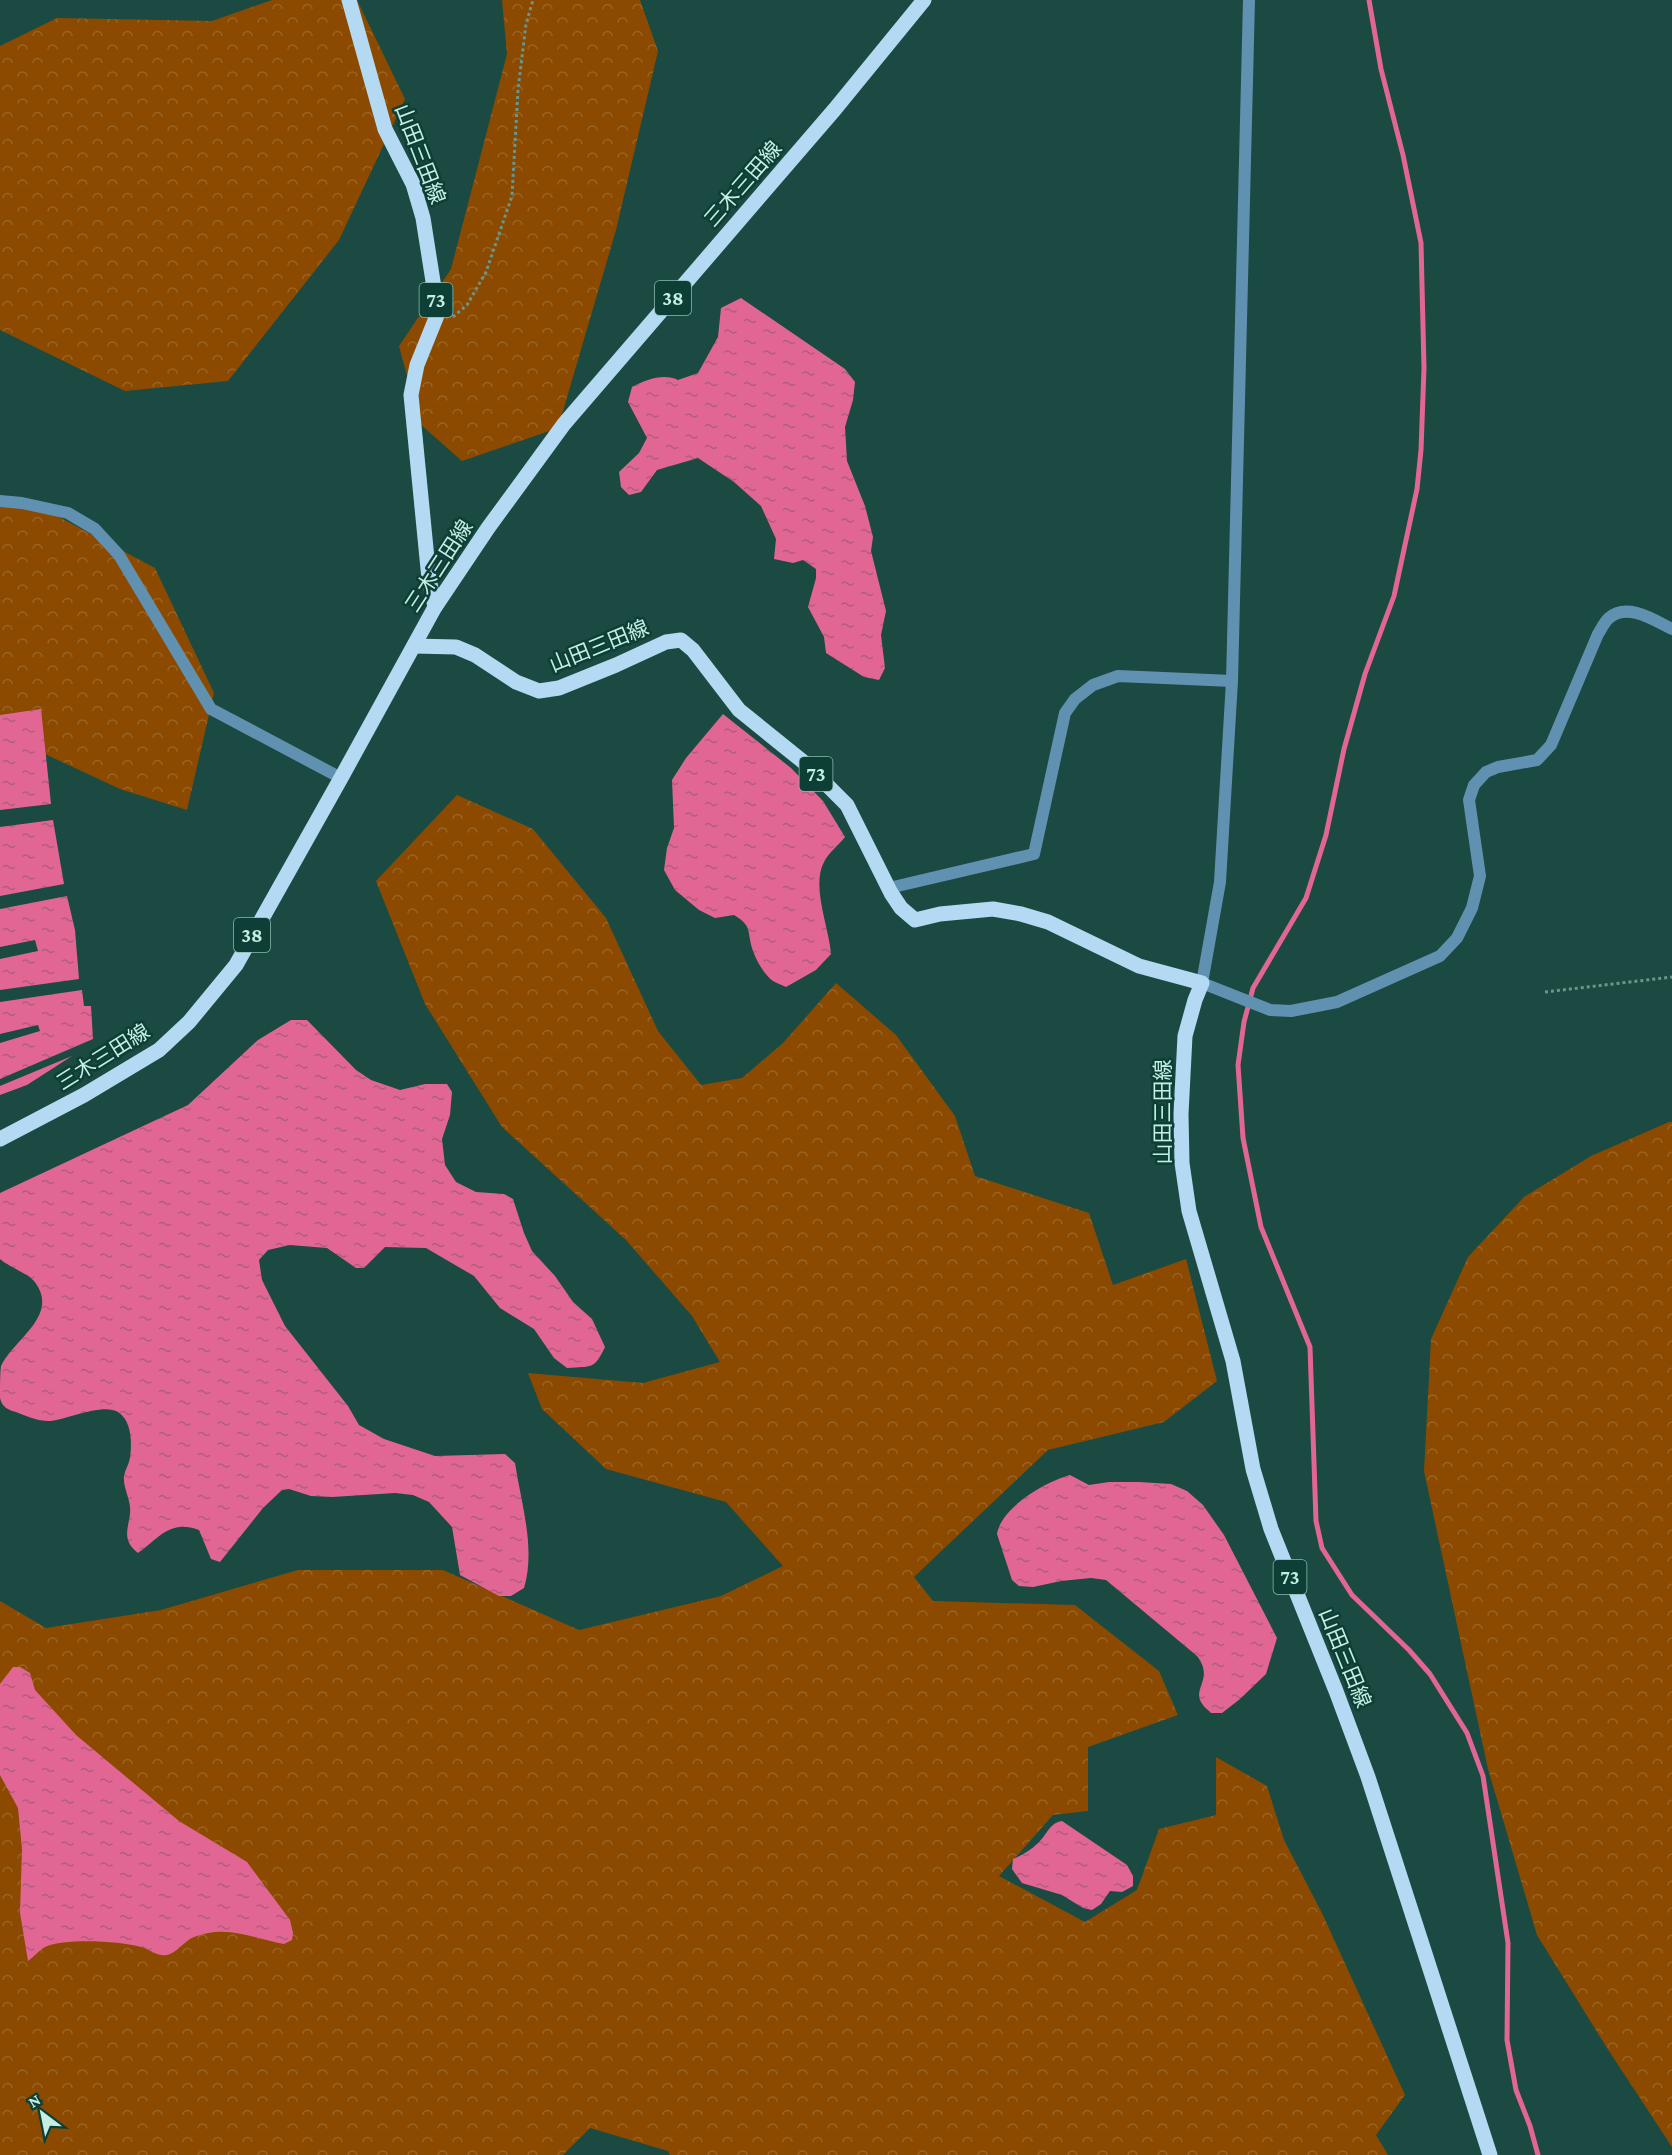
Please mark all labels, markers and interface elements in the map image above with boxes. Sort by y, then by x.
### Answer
street label: 山田三田線 [390,101,450,207]
street label: 三木三田線 [700,137,786,231]
road number: 38 [655,281,691,315]
road number: 73 [420,283,452,317]
street label: 三木三田線 [400,515,478,617]
street label: 山田三田線 [546,615,652,677]
road number: 73 [800,757,832,791]
road number: 38 [234,918,270,952]
street label: 三木三田線 [52,1019,154,1095]
street label: 山田三田線 [1151,1060,1175,1165]
road number: 73 [1274,1560,1306,1594]
street label: 山田三田線 [1314,1605,1376,1711]
north arrow [12,2083,72,2143]
text: N [25,2091,44,2111]

